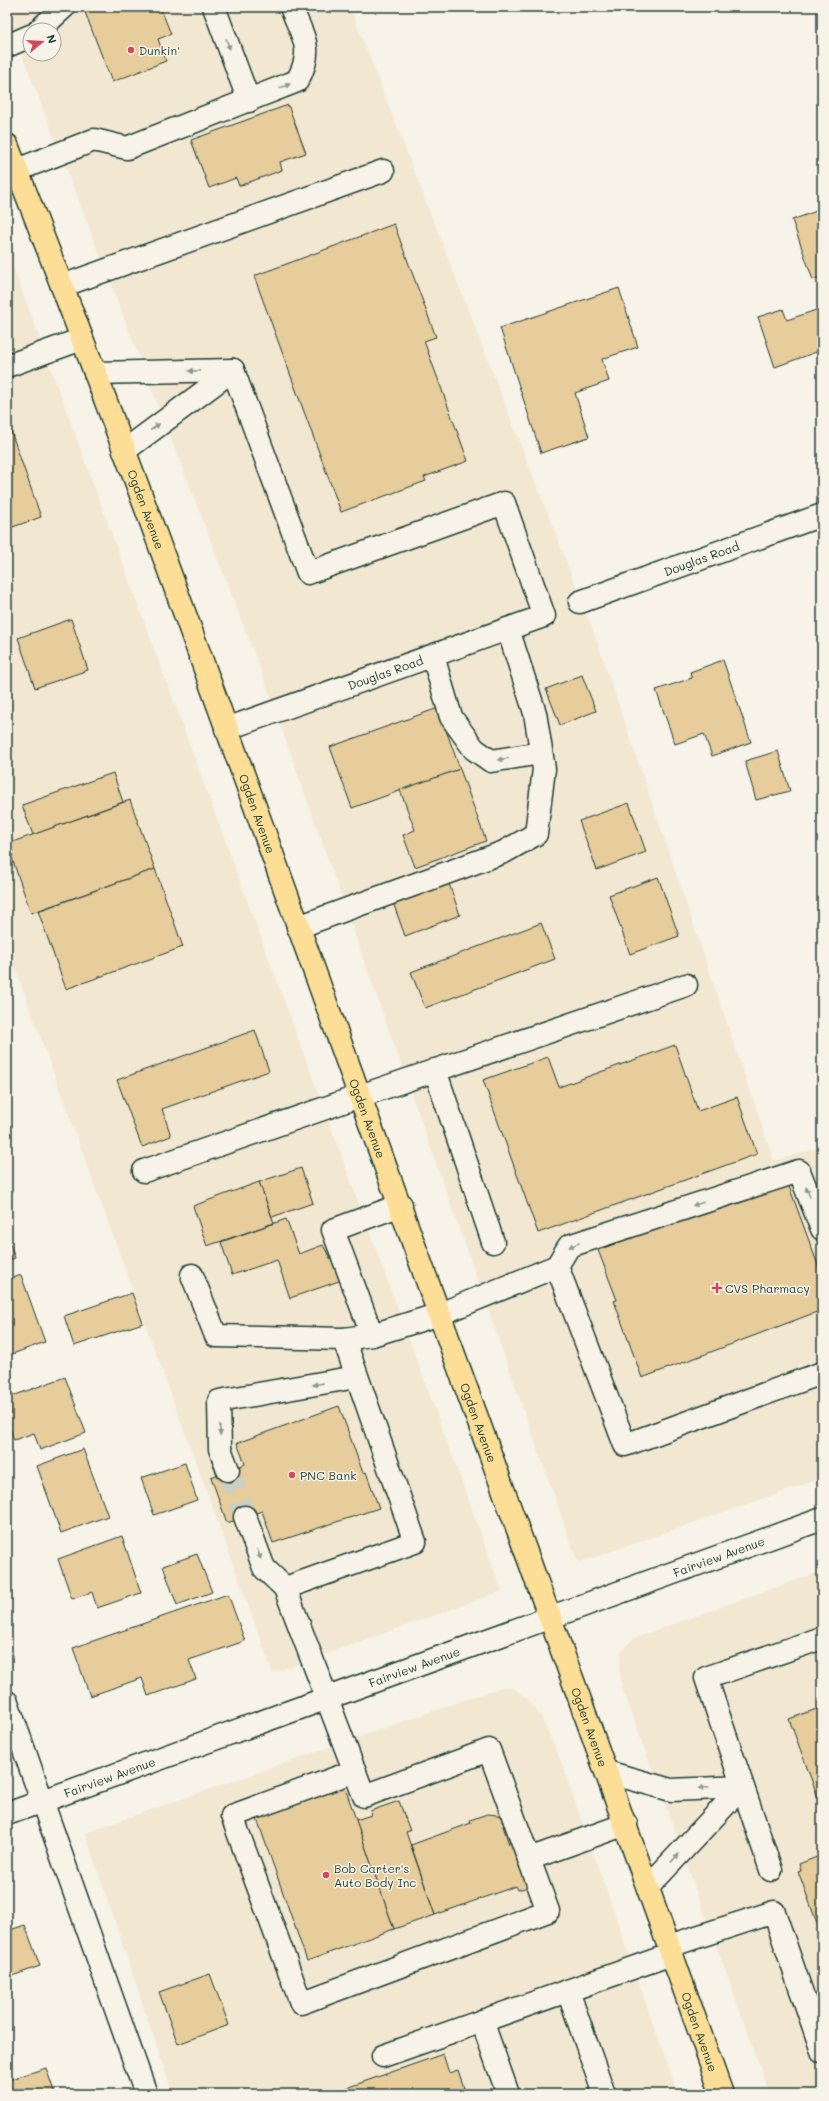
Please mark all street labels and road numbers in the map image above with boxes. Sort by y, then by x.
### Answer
street label: Ogden Avenue [124,467,168,551]
street label: Douglas Road [662,537,742,579]
street label: Douglas Road [345,652,426,693]
street label: Ogden Avenue [236,772,279,856]
street label: Ogden Avenue [346,1076,390,1160]
street label: Ogden Avenue [457,1381,501,1465]
street label: Fairview Avenue [671,1532,767,1580]
street label: Fairview Avenue [366,1643,462,1691]
street label: Ogden Avenue [568,1685,612,1769]
street label: Fairview Avenue [62,1753,157,1801]
street label: Ogden Avenue [678,1990,721,2074]

